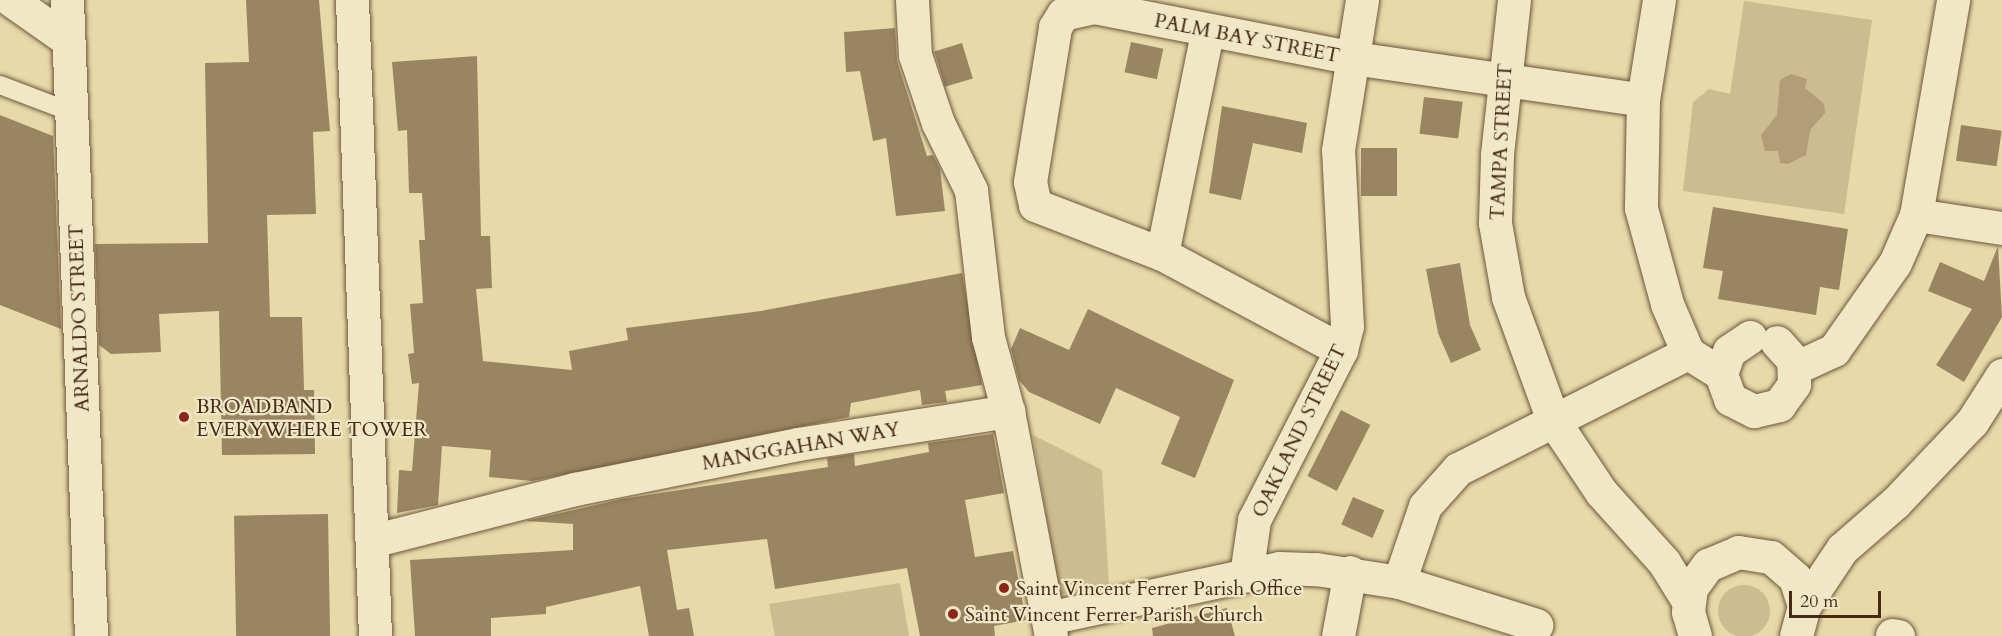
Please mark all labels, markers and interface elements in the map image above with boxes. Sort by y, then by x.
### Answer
street label: PALM BAY STREET [1152,8,1342,68]
street label: TAMPA STREET [1485,63,1517,221]
street label: ARNALDO STREET [64,223,94,413]
street label: OAKLAND STREET [1247,341,1351,521]
place label: BROADBAND EVERYWHERE TOWER [196,394,427,441]
marker: BROADBAND EVERYWHERE TOWER [177,410,191,424]
street label: MANGGAHAN WAY [700,417,902,475]
place label: Saint Vincent Ferrer Parish Office [1016,576,1302,600]
scale bar [1792,579,1884,617]
marker: Saint Vincent Ferrer Parish Office [997,581,1011,595]
text: 20 m [1800,589,1839,614]
place label: Saint Vincent Ferrer Parish Church [965,602,1263,626]
marker: Saint Vincent Ferrer Parish Church [946,607,960,621]

